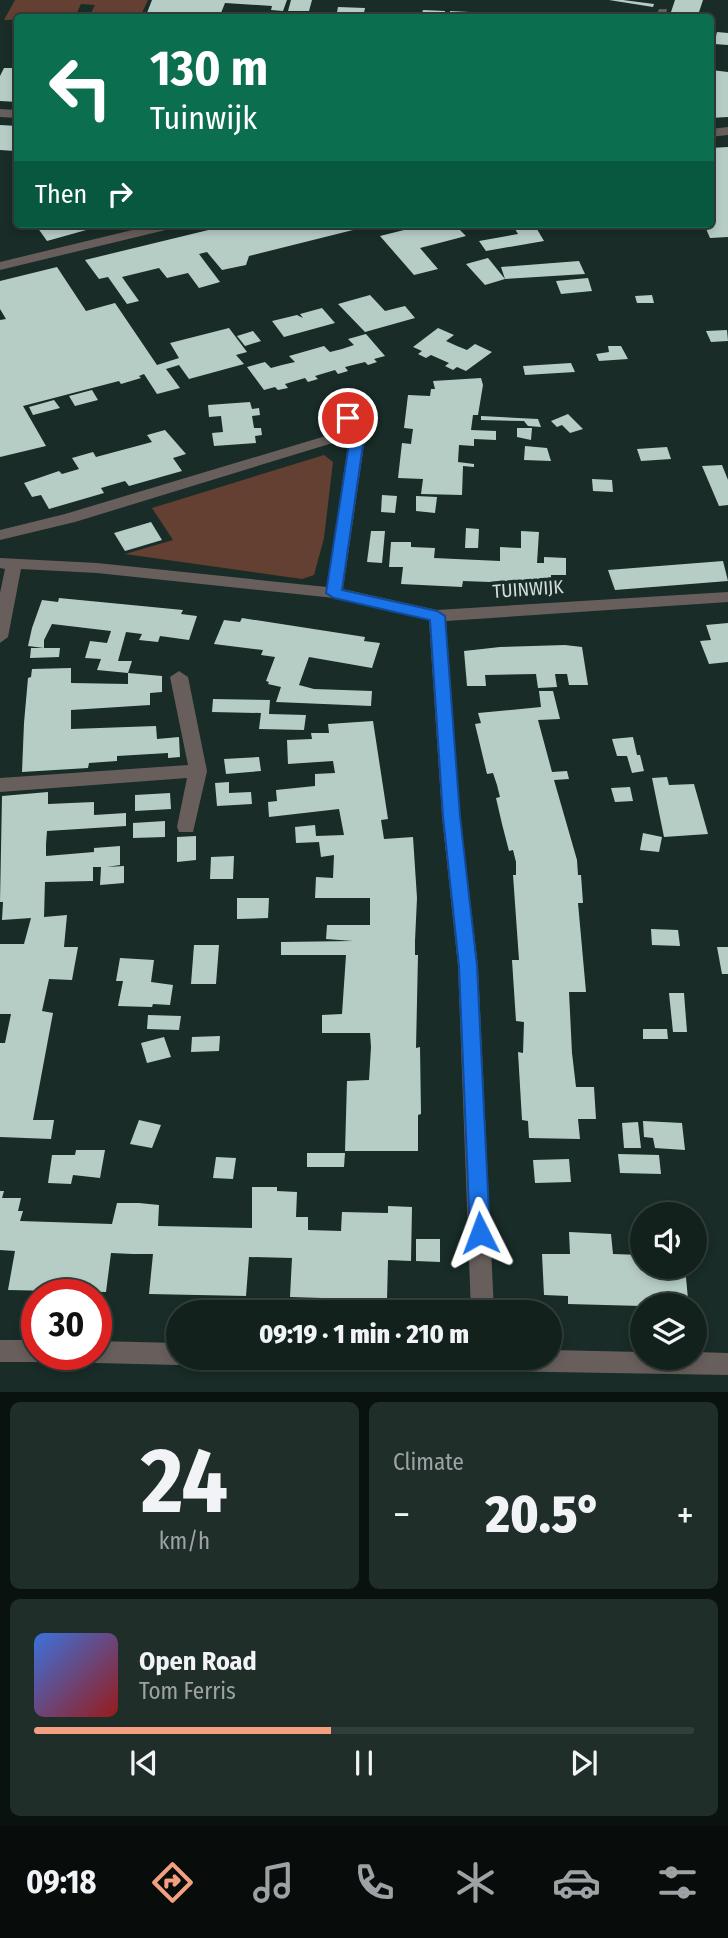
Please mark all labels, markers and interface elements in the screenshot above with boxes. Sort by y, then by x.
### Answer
text: 130 m [150,39,268,98]
icon: left [35,42,126,133]
text: Tuinwijk [150,99,257,137]
icon: right [101,175,139,213]
text: Then [35,179,87,210]
pin [318,388,378,448]
icon: arrive [329,399,367,437]
street label: TUINWIJK [492,575,565,603]
position arrow [443,1196,517,1270]
map controls [630,1202,707,1370]
button: sound [630,1202,707,1279]
speed limit sign: 30 [21,1279,112,1370]
button: layers [630,1293,707,1370]
text: 09:19 · 1 min · 210 m [259,1319,469,1350]
text: 24 [141,1427,228,1536]
text: Climate [393,1448,464,1476]
text: 20.5° [486,1483,601,1546]
text: − [393,1492,410,1538]
text: + [677,1492,694,1538]
text: km/h [159,1527,210,1555]
text: Open Road [139,1646,257,1677]
text: Tom Ferris [139,1677,236,1705]
icon: previous [125,1744,163,1782]
icon: pause [345,1744,383,1782]
icon: next [565,1744,603,1782]
icon: directions [148,1858,197,1907]
icon: music [249,1858,298,1907]
icon: phone [350,1858,399,1907]
icon: climate [451,1858,500,1907]
icon: car [552,1858,601,1907]
icon: filters [653,1858,702,1907]
text: 09:18 [26,1863,96,1901]

